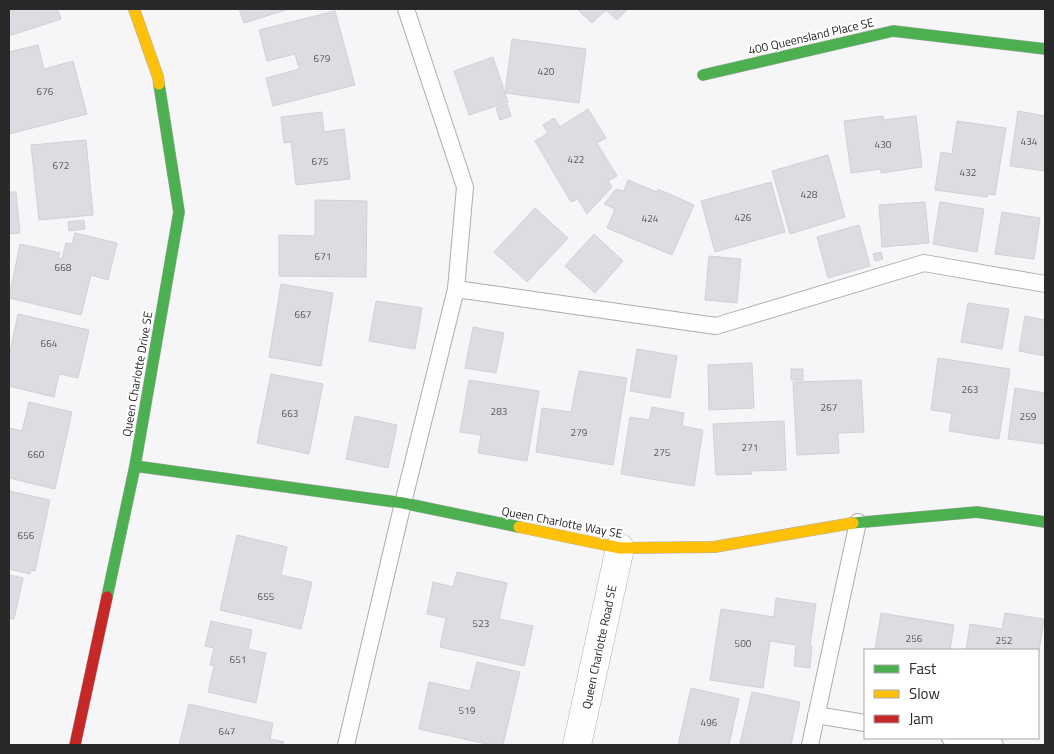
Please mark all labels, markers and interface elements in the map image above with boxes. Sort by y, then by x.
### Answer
street label: 400 Queensland Place SE [746,12,876,60]
house number: 679 [314,51,331,66]
house number: 420 [538,64,555,79]
house number: 676 [37,84,54,99]
house number: 434 [1021,134,1038,149]
house number: 430 [875,137,892,152]
house number: 422 [568,152,584,167]
house number: 675 [312,154,329,169]
house number: 672 [53,158,69,173]
house number: 432 [960,165,976,180]
house number: 428 [801,187,818,202]
house number: 426 [735,210,752,225]
house number: 424 [642,211,659,226]
house number: 671 [315,249,331,264]
house number: 668 [55,260,72,275]
house number: 667 [295,307,311,322]
street label: Queen Charlotte Drive SE [117,310,157,438]
house number: 664 [41,336,58,351]
house number: 263 [962,382,978,397]
house number: 267 [821,400,837,415]
house number: 283 [491,404,507,419]
house number: 663 [282,406,298,421]
house number: 259 [1020,409,1037,424]
house number: 279 [571,425,588,440]
house number: 271 [742,440,758,455]
house number: 275 [654,445,671,460]
house number: 660 [28,447,45,462]
street label: Queen Charlotte Way SE [500,501,624,543]
house number: 656 [18,528,35,543]
street label: Queen Charlotte Road SE [577,583,622,711]
house number: 655 [258,589,275,604]
house number: 523 [473,616,489,631]
house number: 256 [906,631,923,646]
house number: 252 [996,633,1012,648]
house number: 500 [735,636,752,651]
legend [864,649,1039,739]
house number: 651 [230,652,246,667]
text: Fast [909,657,937,680]
text: Slow [909,682,940,705]
house number: 519 [459,703,476,718]
text: Jam [909,707,933,730]
house number: 496 [701,715,718,730]
house number: 647 [219,724,235,739]

